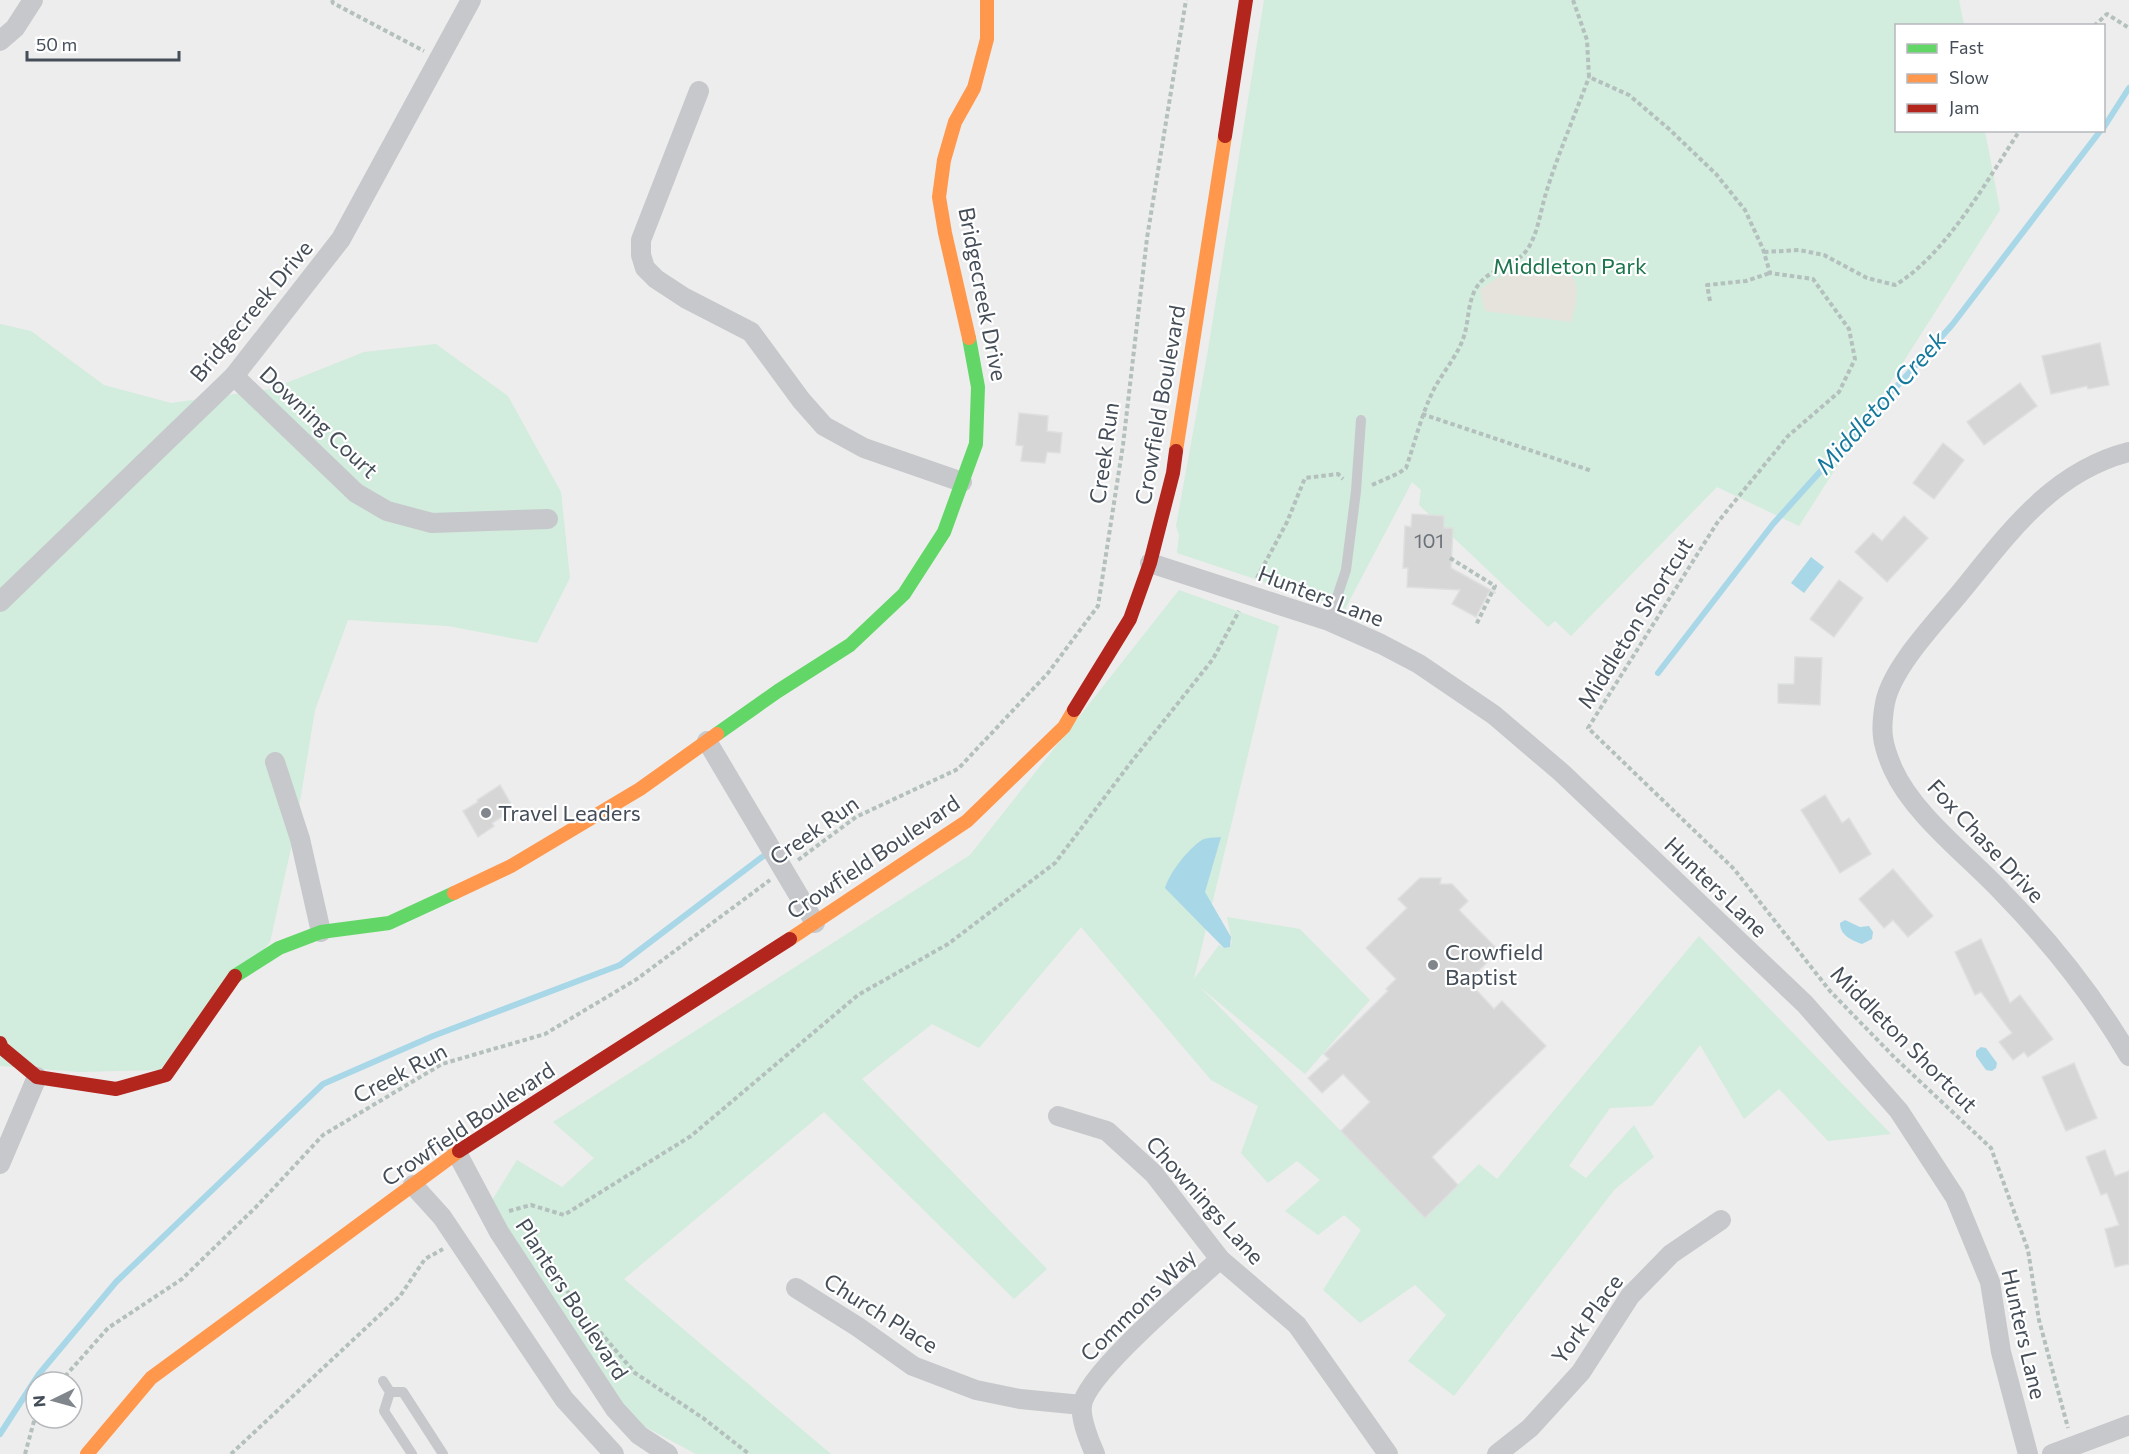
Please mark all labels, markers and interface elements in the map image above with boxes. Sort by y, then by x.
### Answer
scale bar [27,24,178,62]
legend [1895,24,2105,132]
text: 50 m [36,33,77,55]
text: Fast [1949,36,1984,58]
text: Slow [1949,66,1989,88]
text: Jam [1949,96,1979,118]
street label: Bridgecreek Drive [953,205,1014,383]
street label: Bridgecreek Drive [184,234,318,387]
park label: Middleton Park [1493,252,1647,279]
street label: Crowfield Boulevard [1129,303,1190,507]
water label: Middleton Creek [1808,324,1952,479]
street label: Downing Court [255,360,384,483]
street label: Creek Run [1083,400,1124,505]
house number: 101 [1414,528,1444,552]
street label: Middleton Shortcut [1571,532,1698,713]
street label: Hunters Lane [1254,559,1388,632]
street label: Fox Chase Drive [1922,773,2050,908]
street label: Creek Run [764,789,863,870]
street label: Crowfield Boulevard [781,789,964,924]
place label: Travel Leaders [498,799,641,826]
marker: Travel Leaders [479,806,493,820]
street label: Hunters Lane [1659,831,1773,942]
place label: Crowfield Baptist [1445,938,1543,990]
marker: Crowfield Baptist [1426,958,1440,972]
street label: Middleton Shortcut [1825,960,1983,1118]
street label: Creek Run [348,1037,451,1109]
street label: Crowfield Boulevard [376,1056,559,1191]
street label: Chownings Lane [1141,1130,1270,1269]
street label: Planters Boulevard [510,1213,635,1384]
street label: Commons Way [1074,1243,1201,1367]
street label: Hunters Lane [1996,1266,2053,1402]
street label: Church Place [819,1267,943,1358]
street label: York Place [1545,1269,1628,1369]
north arrow [24,1370,84,1430]
text: N [29,1395,49,1408]

